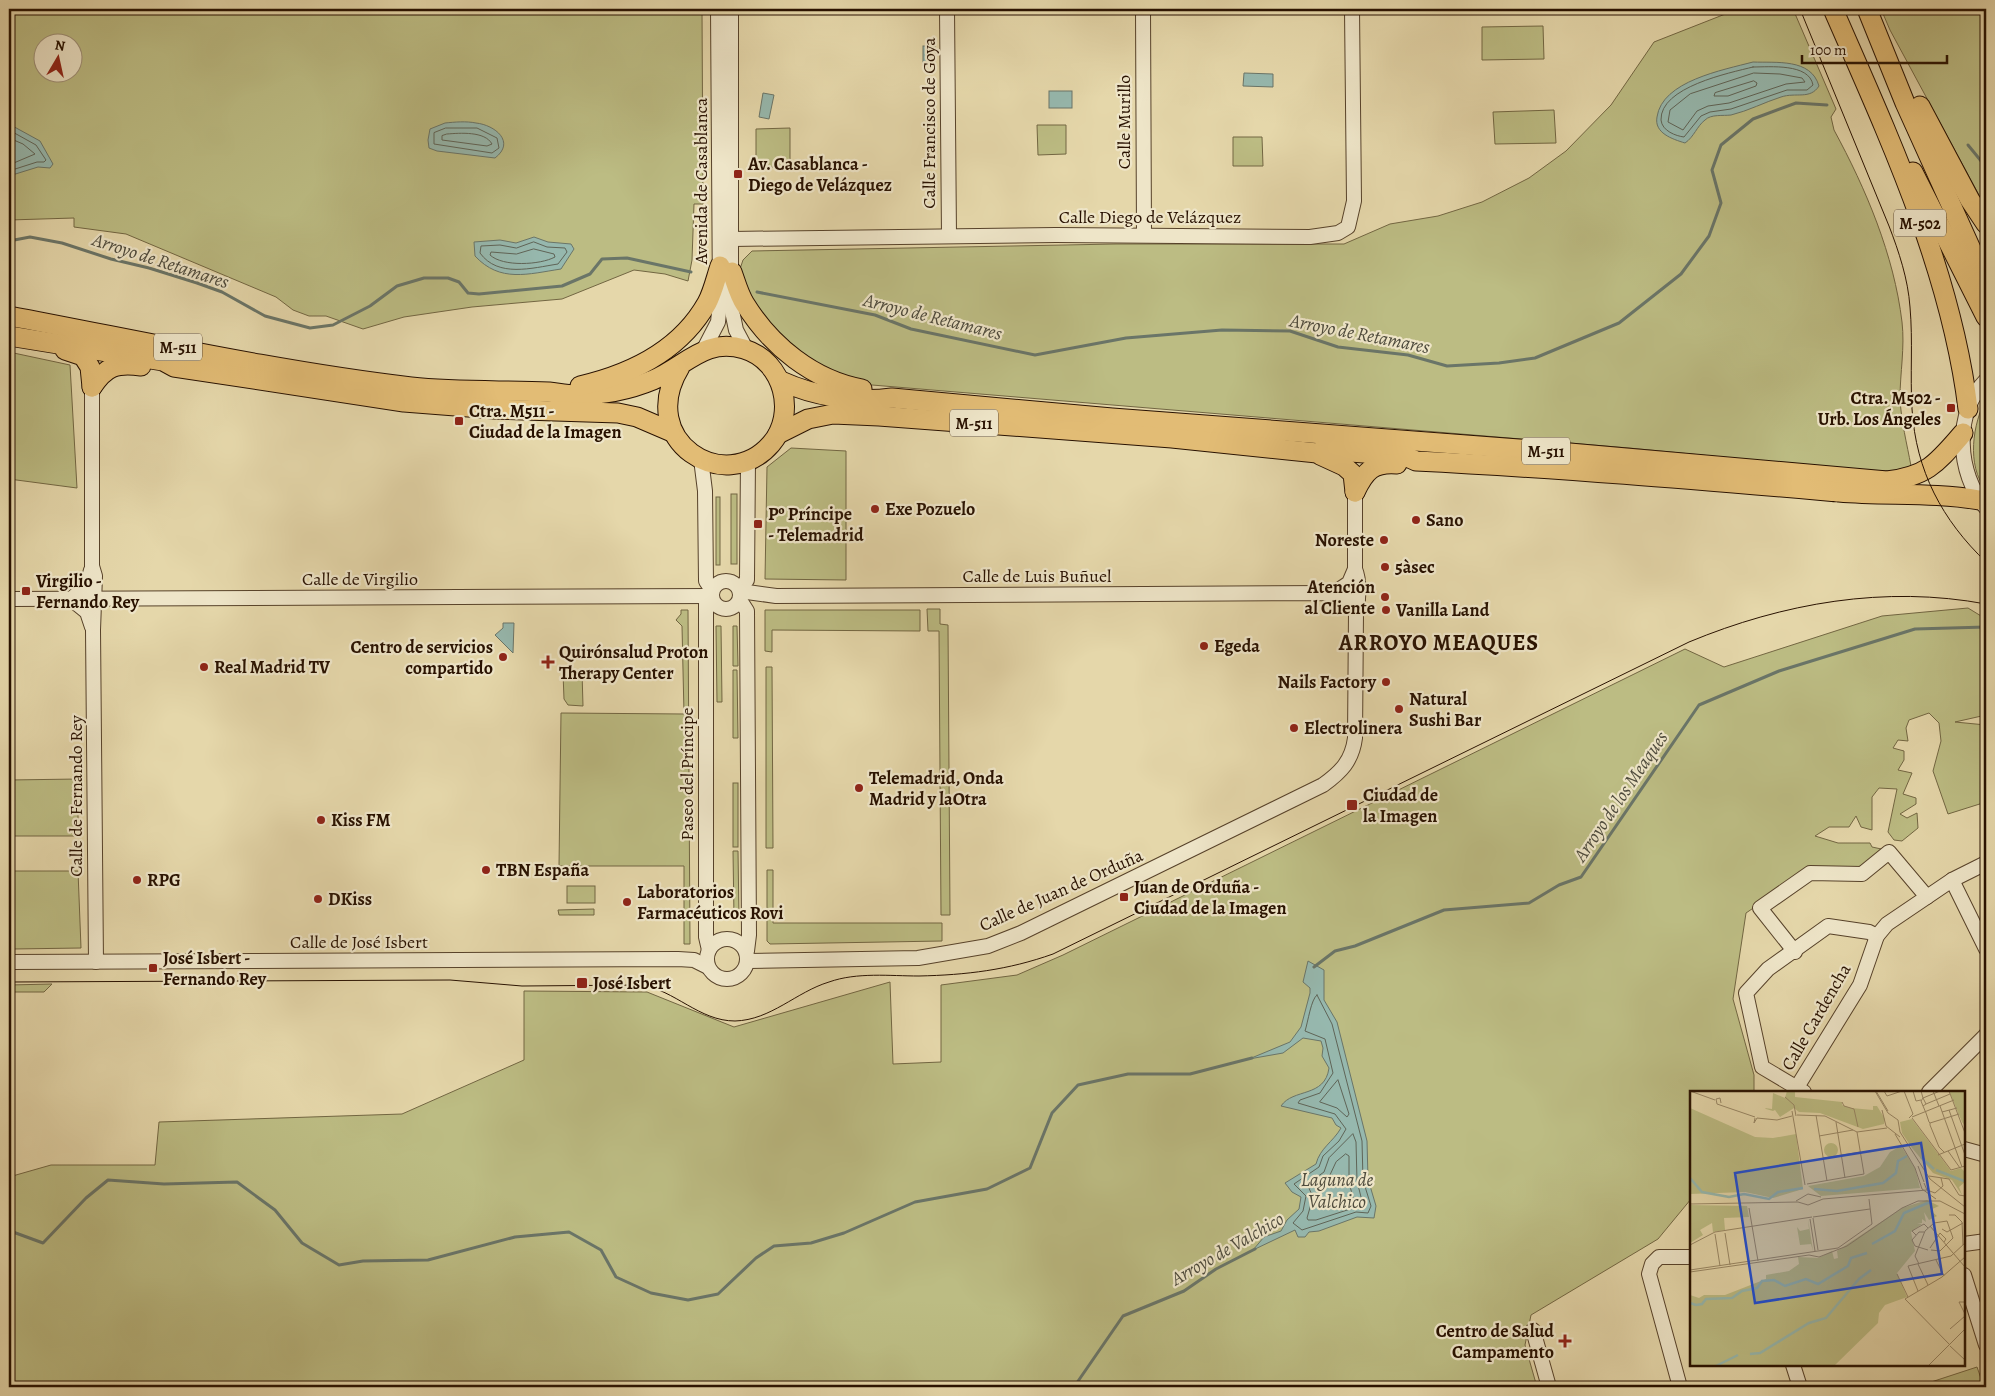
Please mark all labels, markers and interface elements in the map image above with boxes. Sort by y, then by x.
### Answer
north arrow [32,32,82,82]
scale bar [1802,32,1948,64]
text: N [53,35,66,56]
street label: Calle Francisco de Goya [917,37,941,209]
text: 100 m [1810,40,1847,60]
street label: Calle Murillo [1112,75,1136,169]
street label: Avenida de Casablanca [689,97,713,265]
place label: Av. Casablanca - Diego de Velázquez [747,152,892,197]
marker: Av. Casablanca - Diego de Velázquez [732,168,744,180]
street label: Calle Diego de Velázquez [1059,205,1241,229]
road number: M-502 [1894,210,1946,237]
water label: Arroyo de Retamares [88,226,233,295]
water label: Arroyo de Retamares [860,287,1005,347]
water label: Arroyo de Retamares [1287,307,1433,360]
road number: M-511 [154,334,202,361]
place label: Ctra. M502 - Urb. Los Ángeles [1818,386,1941,431]
place label: Ctra. M511 - Ciudad de la Imagen [469,399,622,444]
marker: Ctra. M502 - Urb. Los Ángeles [1945,402,1957,414]
road number: M-511 [950,409,998,436]
marker: Ctra. M511 - Ciudad de la Imagen [453,415,465,427]
road number: M-511 [1522,438,1570,464]
place label: Exe Pozuelo [885,497,975,521]
place label: Pº Príncipe - Telemadrid [768,502,864,547]
marker: Exe Pozuelo [869,503,881,515]
place label: Sano [1426,508,1464,532]
marker: Sano [1410,514,1422,526]
marker: Pº Príncipe - Telemadrid [752,518,764,530]
place label: Noreste [1315,528,1374,552]
marker: Noreste [1378,534,1390,546]
place label: 5àsec [1395,555,1435,579]
marker: 5àsec [1379,561,1391,573]
street label: Calle de Luis Buñuel [963,564,1112,588]
street label: Calle de Virgilio [302,567,418,591]
place label: Virgilio - Fernando Rey [35,569,140,614]
place label: Atención al Cliente [1305,575,1375,620]
marker: Virgilio - Fernando Rey [20,585,32,597]
marker: Atención al Cliente [1379,591,1391,603]
place label: Vanilla Land [1395,598,1490,622]
marker: Vanilla Land [1380,604,1392,616]
district label: ARROYO MEAQUES [1338,628,1539,658]
place label: Egeda [1214,634,1260,658]
place label: Centro de servicios compartido [350,635,493,680]
place label: Quirónsalud Proton Therapy Center [559,640,708,685]
marker: Egeda [1198,640,1210,652]
marker: Centro de servicios compartido [497,651,509,663]
place label: Real Madrid TV [214,655,331,679]
marker: Quirónsalud Proton Therapy Center [541,655,555,669]
marker: Real Madrid TV [198,661,210,673]
place label: Nails Factory [1278,670,1377,694]
marker: Nails Factory [1380,676,1392,688]
place label: Natural Sushi Bar [1409,687,1482,732]
marker: Natural Sushi Bar [1393,703,1405,715]
street label: Paseo del Príncipe [675,707,699,841]
street label: Calle de Fernando Rey [64,714,88,877]
place label: Electrolinera [1304,716,1403,740]
marker: Electrolinera [1288,722,1300,734]
water label: Arroyo de los Meaques [1567,726,1674,868]
place label: Telemadrid, Onda Madrid y laOtra [869,766,1004,811]
marker: Telemadrid, Onda Madrid y laOtra [853,782,865,794]
place label: Ciudad de la Imagen [1363,783,1438,828]
marker: Ciudad de la Imagen [1345,798,1359,812]
place label: Kiss FM [331,808,391,832]
marker: Kiss FM [315,814,327,826]
street label: Calle de Juan de Orduña [975,843,1147,937]
place label: TBN España [496,858,589,882]
marker: TBN España [480,864,492,876]
place label: RPG [147,868,181,892]
marker: RPG [131,874,143,886]
place label: Juan de Orduña - Ciudad de la Imagen [1134,875,1287,920]
place label: Laboratorios Farmacéuticos Rovi [637,880,783,925]
place label: DKiss [328,887,372,911]
marker: Juan de Orduña - Ciudad de la Imagen [1118,891,1130,903]
marker: DKiss [312,893,324,905]
marker: Laboratorios Farmacéuticos Rovi [621,896,633,908]
street label: Calle de José Isbert [290,930,428,954]
place label: José Isbert - Fernando Rey [163,946,267,991]
street label: Calle Cardencha [1776,959,1857,1075]
marker: José Isbert - Fernando Rey [147,962,159,974]
place label: José Isbert [593,971,671,995]
marker: José Isbert [575,976,589,990]
inset map [1690,1091,1965,1366]
water label: Laguna de Valchico [1301,1167,1374,1215]
water label: Arroyo de Valchico [1165,1206,1289,1292]
place label: Centro de Salud Campamento [1436,1319,1554,1364]
marker: Centro de Salud Campamento [1558,1334,1572,1348]

